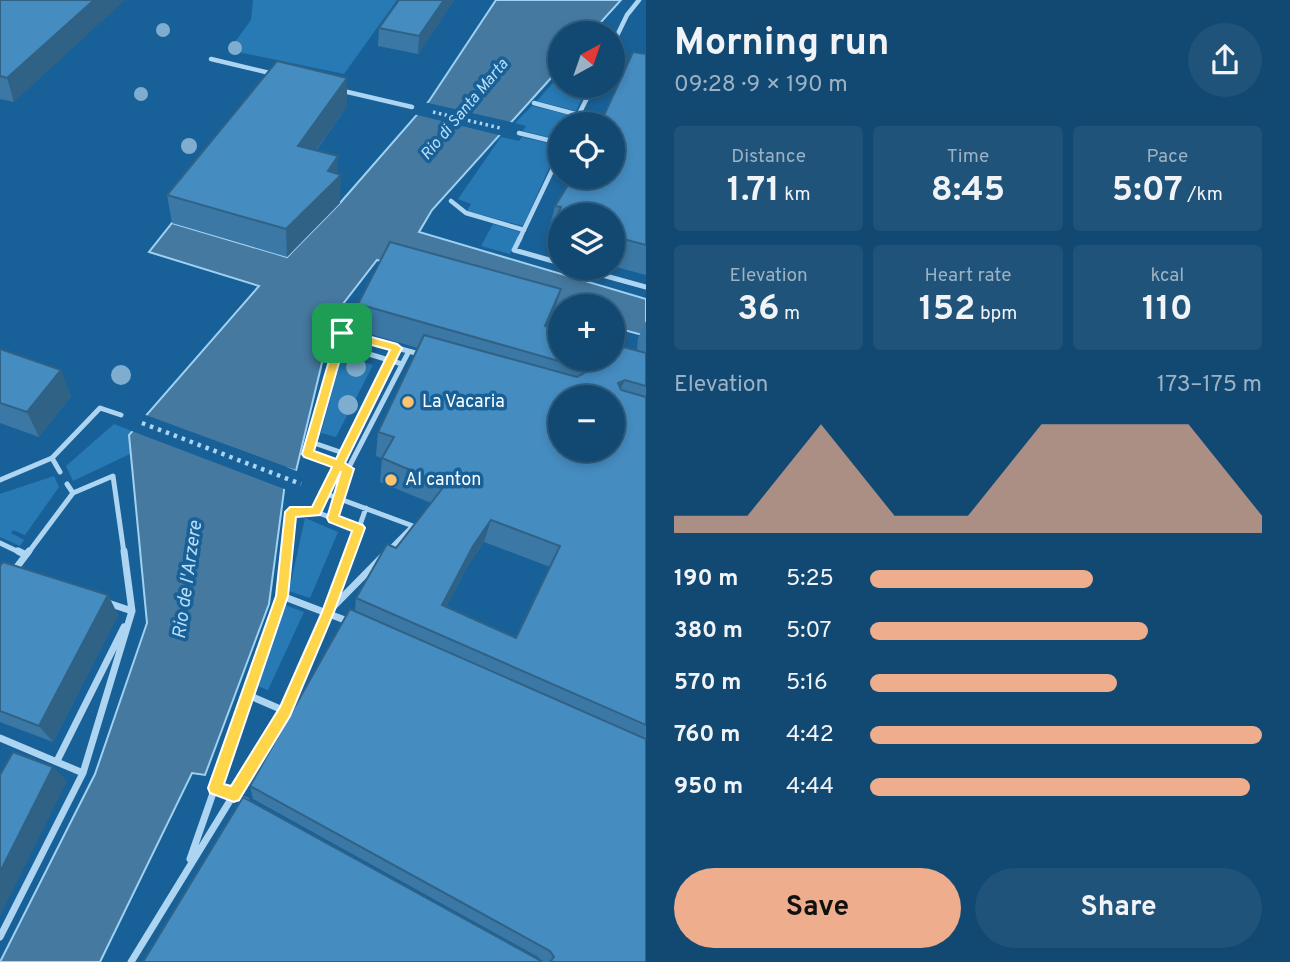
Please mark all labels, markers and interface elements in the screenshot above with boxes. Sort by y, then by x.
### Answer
text: Morning run [674,20,890,69]
north arrow [548,21,625,98]
map controls [548,21,625,462]
button: share [1188,23,1262,97]
water label: Rio di Santa Marta [417,55,514,165]
text: 09:28 · 9 × 190 m [674,71,848,100]
button: locate [548,112,625,189]
text: Distance [731,145,806,169]
text: Time [947,145,989,169]
text: Pace [1146,145,1188,169]
text: 1.71 [727,169,780,213]
text: 8:45 [931,169,1005,213]
text: 5:07 [1112,169,1183,213]
text: km [780,183,811,207]
text: /km [1183,183,1223,207]
button: layers [548,203,625,280]
text: Elevation [730,264,808,288]
text: Heart rate [925,264,1011,288]
text: kcal [1150,264,1184,288]
text: 36 [737,288,780,332]
text: 152 [919,288,976,332]
text: 110 [1142,288,1193,332]
button: + [548,294,625,371]
text: m [780,302,800,326]
text: bpm [976,302,1017,326]
pin [312,303,372,363]
icon: arrive [323,314,361,352]
text: Elevation [674,371,769,400]
text: 173–175 m [1157,371,1262,400]
button: − [548,385,625,462]
place label: La Vacaria [422,391,505,414]
marker: La Vacaria [400,394,416,410]
place label: Al canton [405,469,481,492]
marker: Al canton [383,472,399,488]
water label: Rio de l'Arzere [168,519,208,641]
text: 190 m [674,565,738,594]
text: 5:25 [786,565,834,594]
text: 380 m [674,617,743,646]
text: 5:07 [786,617,832,646]
text: 570 m [674,669,741,698]
text: 5:16 [786,669,828,698]
text: 760 m [674,721,740,750]
text: 4:42 [786,721,834,750]
text: 950 m [674,773,743,802]
text: 4:44 [786,773,834,802]
button: Save [674,868,961,948]
button: Share [975,868,1262,948]

